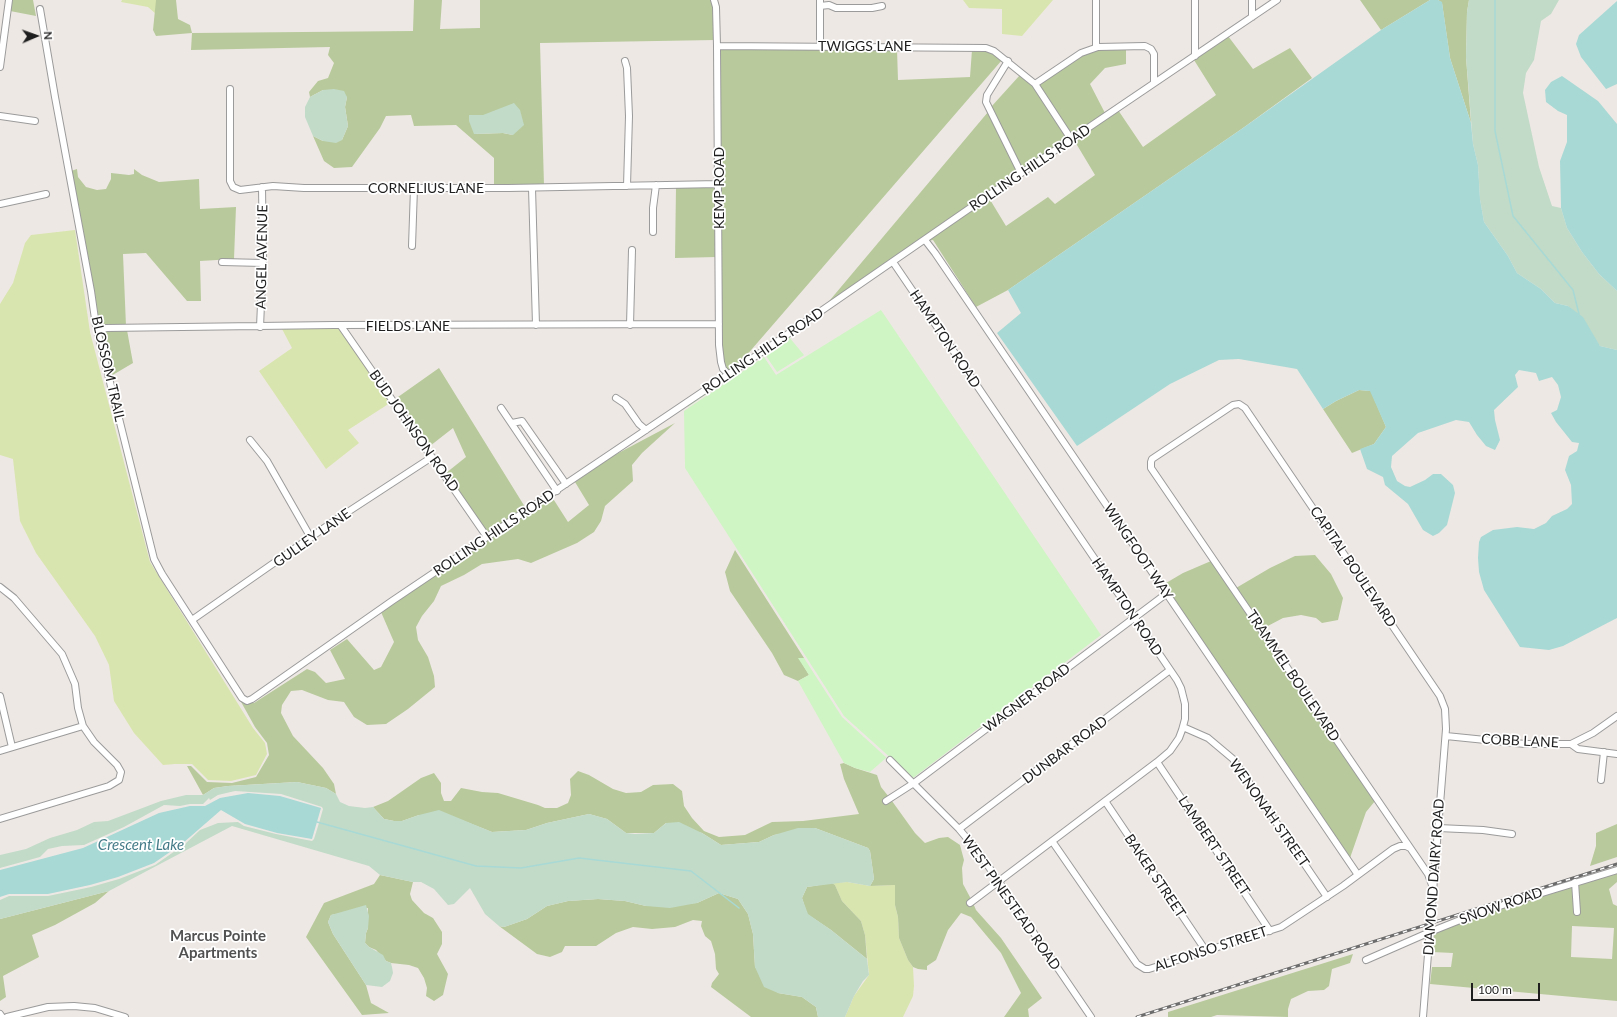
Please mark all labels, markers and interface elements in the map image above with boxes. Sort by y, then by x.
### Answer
north arrow [16,16,56,56]
text: N [42,31,55,40]
street label: TWIGGS LANE [818,38,912,54]
street label: ROLLING HILLS ROAD [966,121,1094,215]
street label: KEMP ROAD [711,147,727,229]
street label: CORNELIUS LANE [368,180,484,196]
street label: ANGEL AVENUE [253,205,271,309]
street label: HAMPTON ROAD [906,287,984,391]
street label: ROLLING HILLS ROAD [699,304,827,398]
street label: BLOSSOM TRAIL [88,315,128,423]
street label: FIELDS LANE [366,318,450,334]
street label: BUD JOHNSON ROAD [366,367,462,495]
street label: ROLLING HILLS ROAD [430,486,558,580]
street label: WINGFOOT WAY [1100,501,1176,603]
street label: CAPITAL BOULEVARD [1306,503,1400,631]
street label: GULLEY LANE [270,505,354,571]
street label: HAMPTON ROAD [1088,555,1166,659]
street label: TRAMMEL BOULEVARD [1243,607,1343,745]
street label: WAGNER ROAD [980,660,1074,736]
street label: DUNBAR ROAD [1019,713,1111,787]
street label: COBB LANE [1481,731,1559,751]
street label: WENONAH STREET [1225,756,1313,870]
street label: LAMBERT STREET [1175,793,1253,899]
street label: DIAMOND DAIRY ROAD [1420,798,1448,956]
street label: BAKER STREET [1121,831,1189,921]
street label: WEST PINESTEAD ROAD [958,832,1064,974]
water label: Crescent Lake [98,836,184,854]
street label: SNOW ROAD [1457,884,1545,928]
street label: ALFONSO STREET [1152,923,1270,975]
district label: Marcus Pointe Apartments [170,927,266,962]
scale bar [1473,975,1542,1001]
text: 100 m [1478,982,1512,997]

